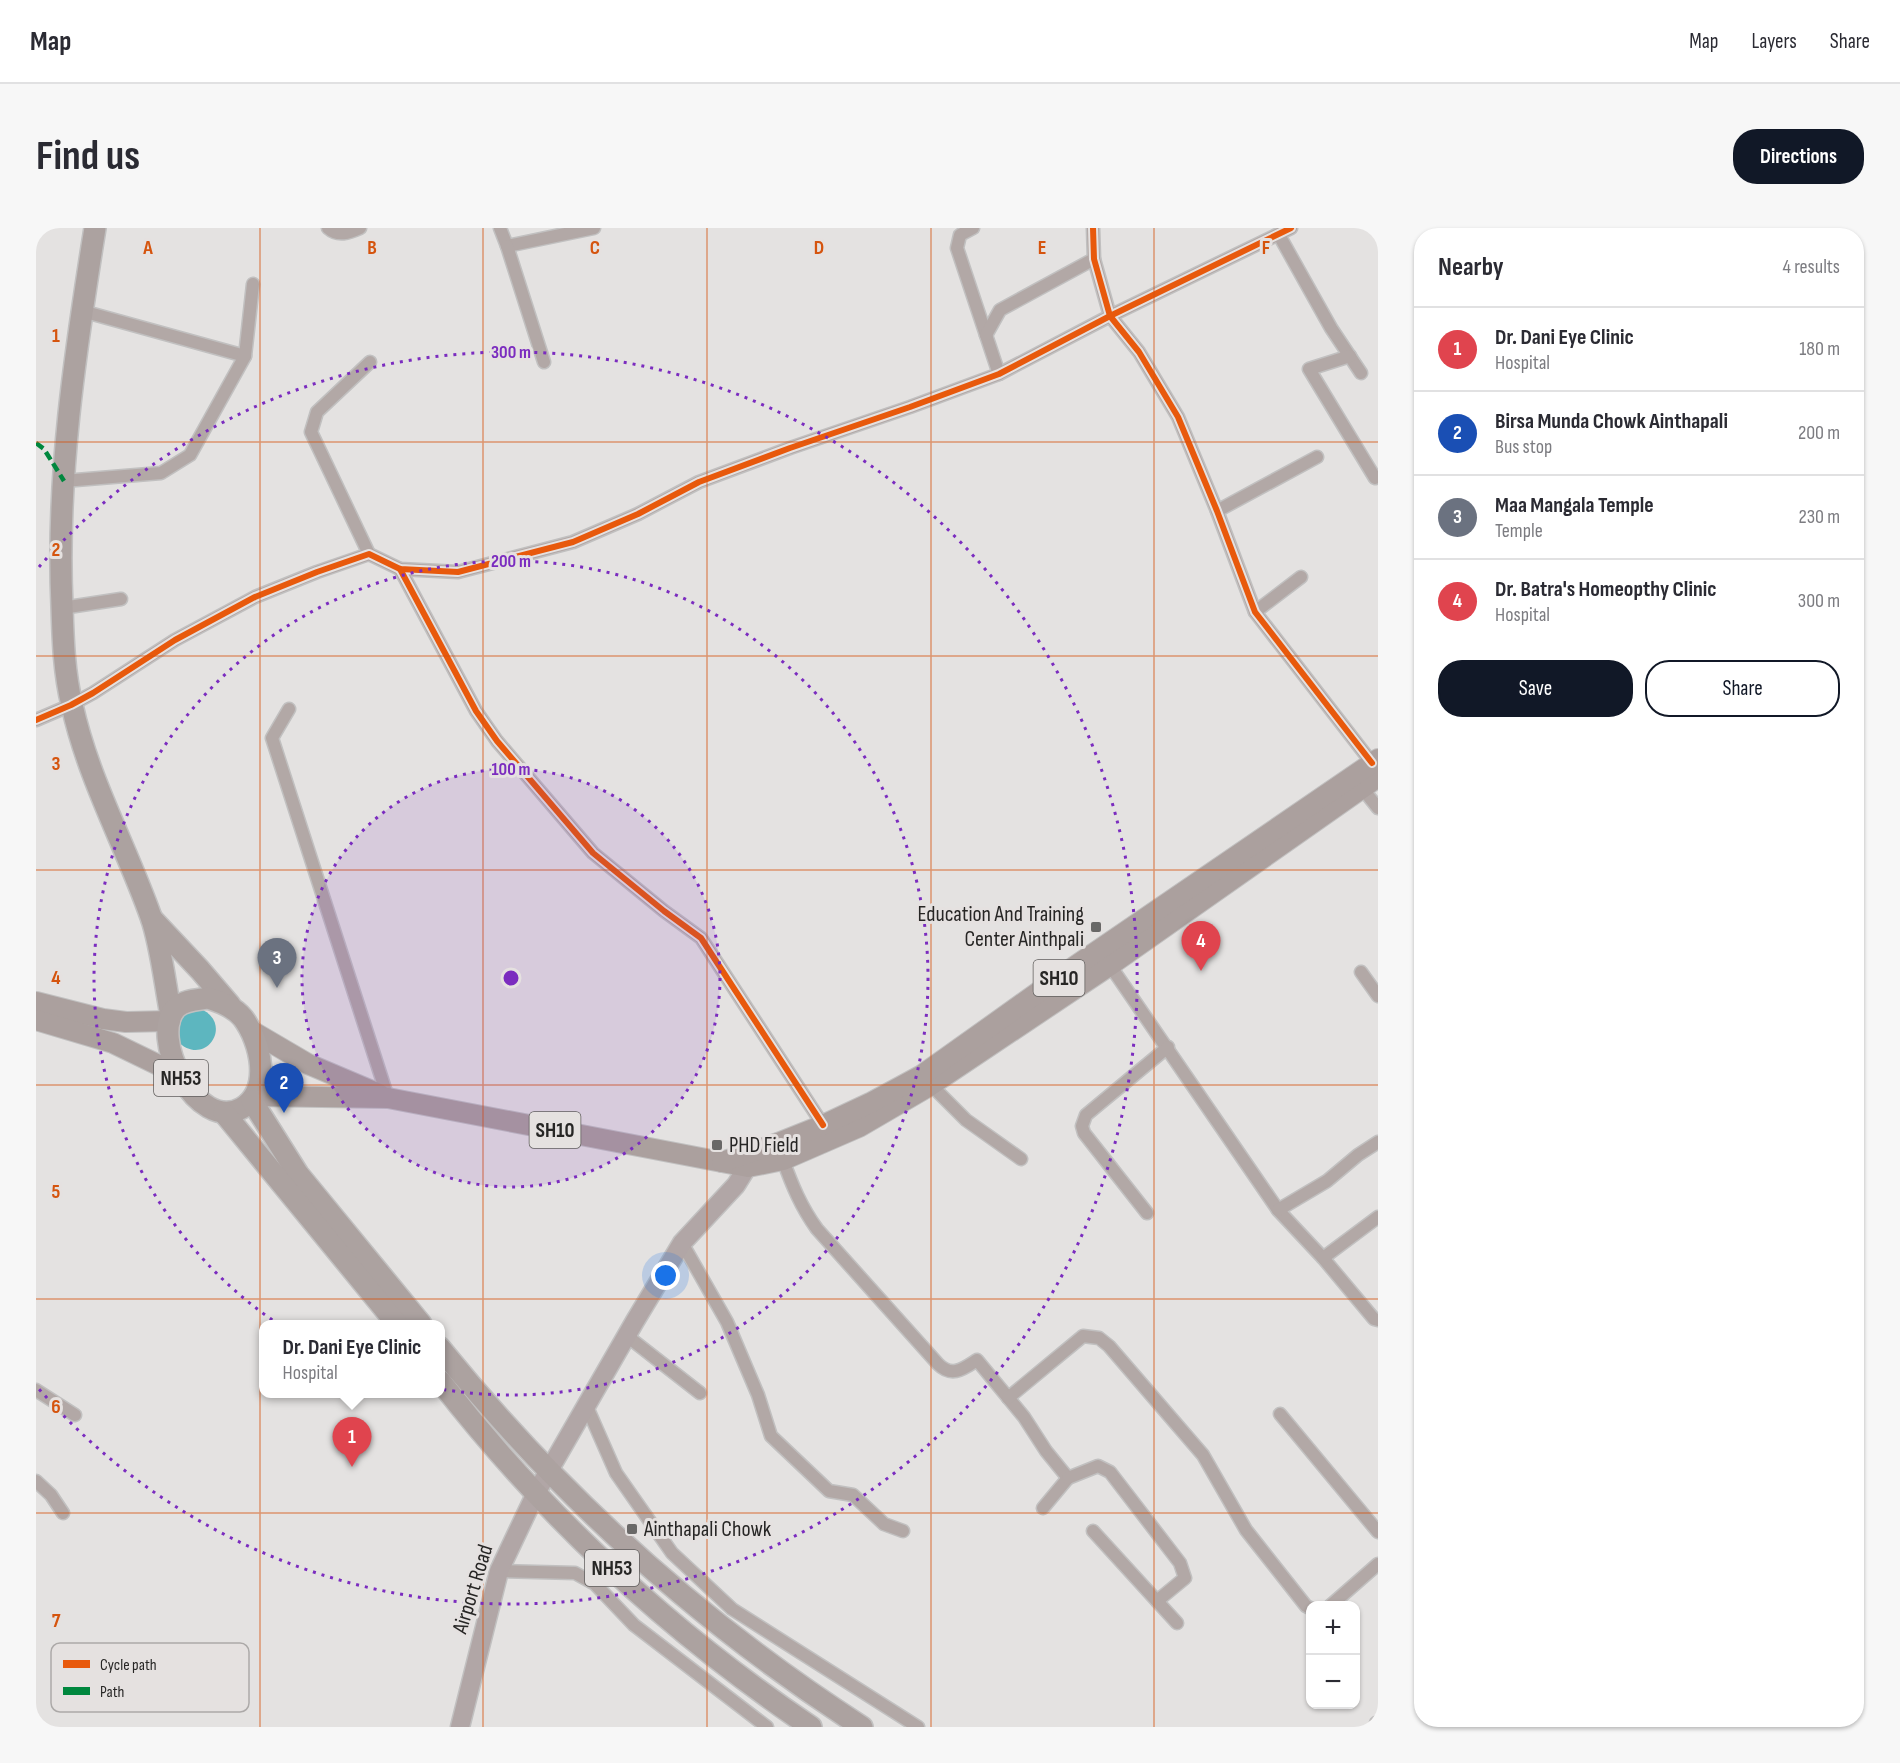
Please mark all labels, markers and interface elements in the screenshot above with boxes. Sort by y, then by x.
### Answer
text: Map [30,25,71,58]
text: Map [1689,29,1718,54]
text: Layers [1751,29,1797,54]
text: Share [1830,29,1870,54]
button: Directions [1733,129,1864,184]
text: Find us [36,131,140,182]
text: A [142,236,153,260]
text: B [367,236,377,260]
text: C [590,236,600,260]
text: D [814,236,824,260]
text: E [1038,236,1046,260]
text: F [1262,236,1270,260]
text: Nearby [1438,252,1504,283]
text: 4 results [1783,255,1840,279]
text: 1 [52,324,60,348]
text: Dr. Dani Eye Clinic [1495,324,1634,351]
text: 1 [1454,337,1461,361]
text: 180 m [1799,337,1840,361]
text: 300 m [491,342,531,363]
text: Hospital [1495,351,1550,375]
text: Birsa Munda Chowk Ainthapali [1495,408,1728,435]
text: 2 [1453,421,1462,445]
text: 200 m [1798,421,1840,445]
text: Bus stop [1495,435,1552,459]
text: Maa Mangala Temple [1495,492,1654,519]
text: 3 [1453,505,1462,529]
text: 230 m [1798,505,1840,529]
text: Temple [1495,519,1543,543]
text: 2 [52,538,60,562]
text: 200 m [491,551,531,572]
text: Dr. Batra's Homeopthy Clinic [1495,576,1717,603]
text: 4 [1453,589,1462,613]
text: 300 m [1798,589,1840,613]
text: Hospital [1495,603,1550,627]
button: Save [1438,660,1633,717]
button: Share [1645,660,1840,717]
text: 3 [52,752,61,776]
text: 100 m [492,759,531,780]
place label: Education And Training Center Ainthpali [917,901,1084,953]
marker: Education And Training Center Ainthpali [1089,920,1103,934]
pin: 4 [1182,922,1220,971]
pin: 3 [258,938,296,988]
road number: SH10 [1034,960,1084,996]
text: 4 [51,966,61,990]
centre of rings [501,968,521,988]
road number: NH53 [154,1060,208,1096]
pin: 2 [264,1064,304,1113]
road number: SH10 [530,1112,580,1148]
place label: PHD Field [729,1132,799,1159]
marker: PHD Field [710,1138,724,1152]
text: 5 [52,1180,61,1204]
your location [651,1261,680,1290]
popup [259,1320,445,1398]
text: Dr. Dani Eye Clinic [283,1334,421,1361]
text: Hospital [283,1361,338,1385]
text: 6 [51,1395,61,1419]
pin: 1 [332,1418,372,1467]
place label: Ainthapali Chowk [643,1516,772,1543]
marker: Ainthapali Chowk [625,1522,639,1536]
street label: Airport Road [446,1541,499,1638]
road number: NH53 [585,1550,639,1586]
map controls [1306,1601,1360,1709]
button: + [1306,1601,1360,1655]
text: 7 [52,1609,61,1633]
legend [51,1643,249,1712]
button: − [1306,1655,1360,1709]
text: Cycle path [100,1656,157,1675]
text: Path [100,1683,124,1702]

